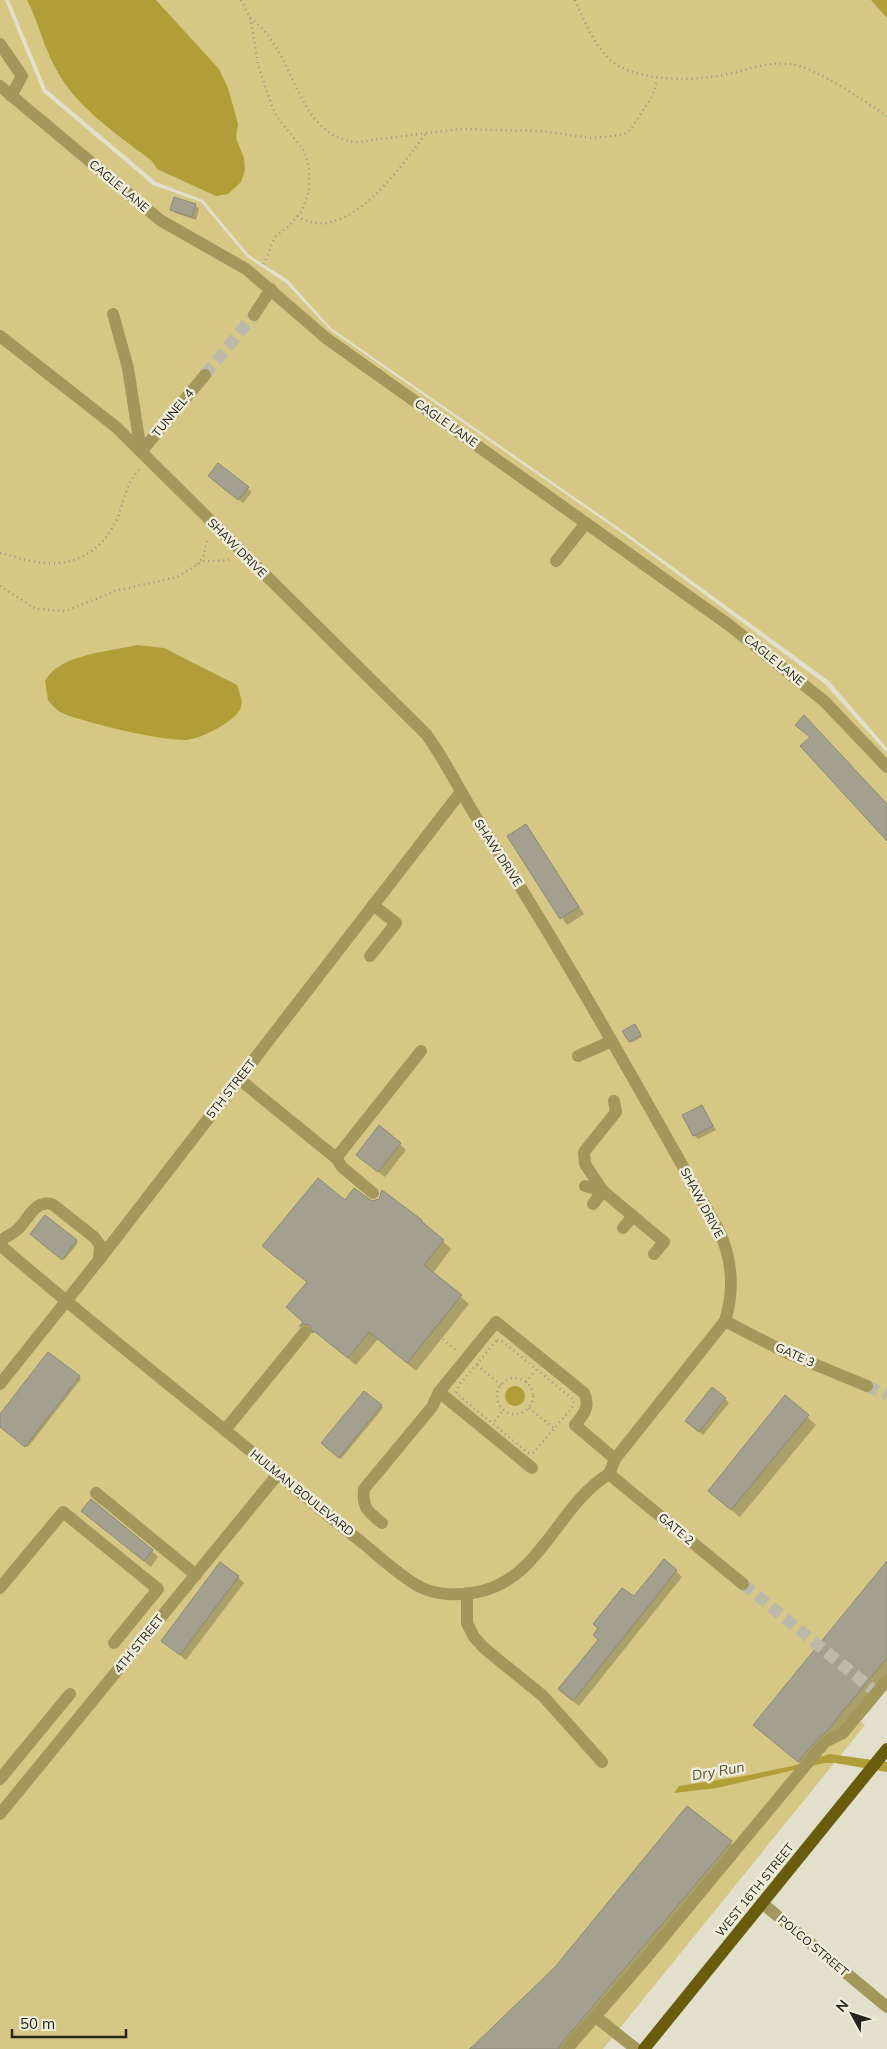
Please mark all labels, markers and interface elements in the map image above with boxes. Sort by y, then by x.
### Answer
street label: CAGLE LANE [86,156,152,215]
street label: TUNNEL 4 [149,385,197,440]
street label: CAGLE LANE [412,395,481,450]
street label: SHAW DRIVE [205,515,270,580]
street label: CAGLE LANE [741,631,808,689]
street label: SHAW DRIVE [471,816,526,889]
street label: 5TH STREET [203,1056,259,1121]
street label: SHAW DRIVE [678,1165,727,1240]
street label: GATE 3 [773,1339,817,1370]
street label: HULMAN BOULEVARD [247,1446,357,1539]
street label: GATE 2 [656,1510,697,1548]
street label: 4TH STREET [110,1611,167,1676]
water label: Dry Run [690,1758,746,1784]
street label: WEST 16TH STREET [712,1839,797,1939]
street label: POLCO STREET [775,1912,852,1980]
north arrow [827,1989,877,2039]
text: N [832,1996,852,2015]
scale bar [12,2006,126,2038]
text: 50 m [20,2014,55,2033]

